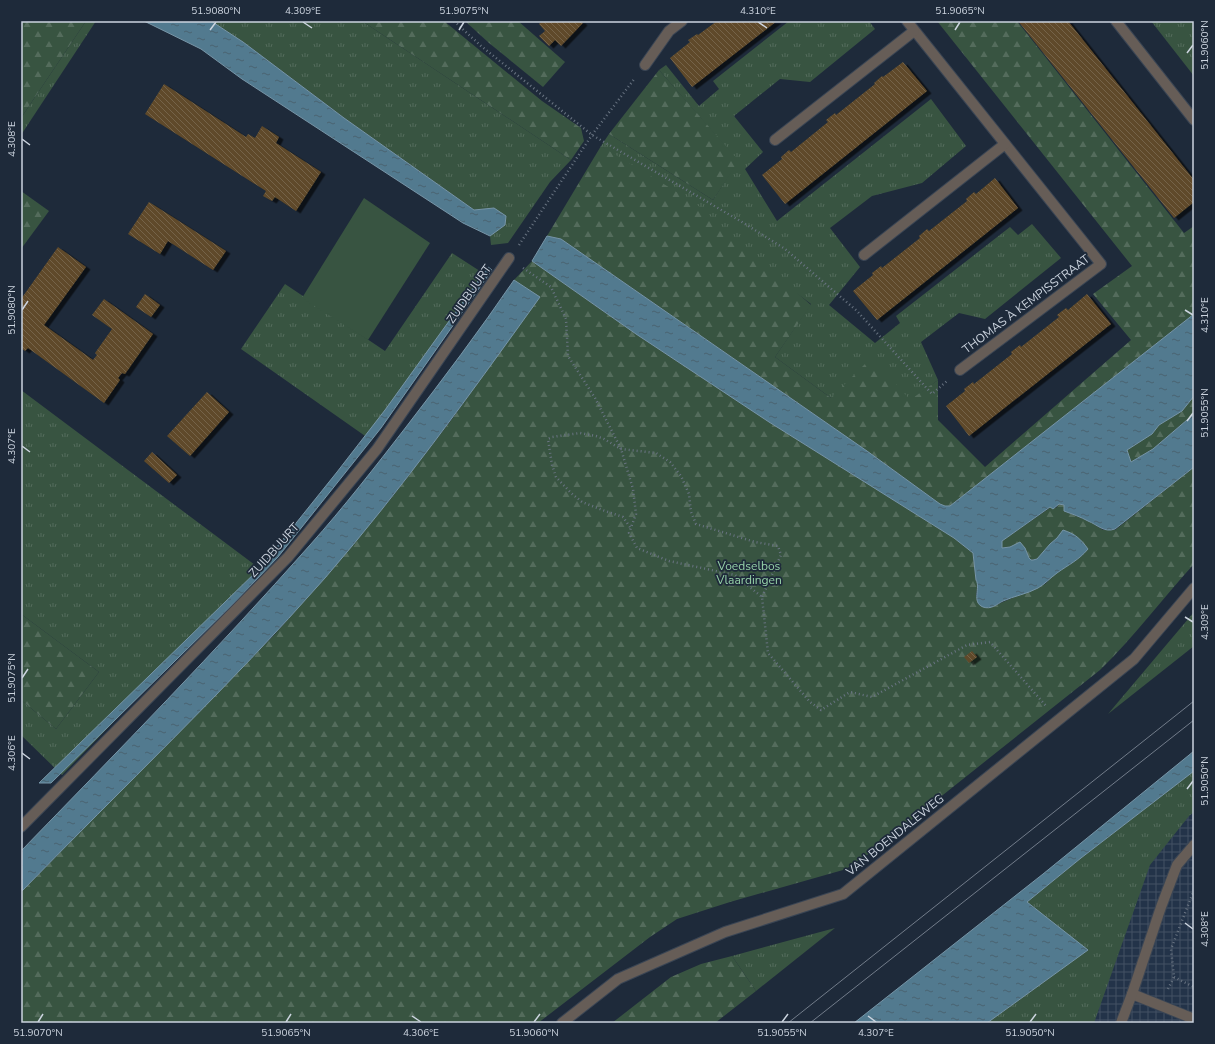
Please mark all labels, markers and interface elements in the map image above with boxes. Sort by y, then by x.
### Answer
text: 51.9080°N [191,4,241,18]
text: 4.309°E [285,4,321,18]
text: 51.9075°N [439,4,489,18]
text: 4.310°E [740,4,776,18]
text: 51.9065°N [935,4,985,18]
text: 51.9060°N [1198,20,1212,70]
text: 4.308°E [5,121,19,157]
street label: THOMAS À KEMPISSTRAAT [959,250,1094,357]
street label: ZUIDBUURT [443,261,496,327]
text: 51.9080°N [5,285,19,335]
text: 4.310°E [1198,297,1212,333]
text: 51.9055°N [1198,388,1212,438]
text: 4.307°E [5,428,19,464]
street label: ZUIDBUURT [245,519,303,581]
park label: Voedselbos Vlaardingen [715,558,782,588]
text: 4.309°E [1198,604,1212,640]
text: 51.9075°N [5,653,19,703]
text: 4.306°E [5,735,19,771]
text: 51.9050°N [1198,756,1212,806]
street label: VAN BOENDALEWEG [842,791,947,880]
text: 4.308°E [1198,911,1212,947]
text: 51.9070°N [13,1026,63,1040]
text: 51.9065°N [261,1026,311,1040]
text: 4.306°E [403,1026,439,1040]
text: 51.9060°N [509,1026,559,1040]
text: 51.9055°N [757,1026,807,1040]
text: 4.307°E [858,1026,894,1040]
text: 51.9050°N [1005,1026,1055,1040]

